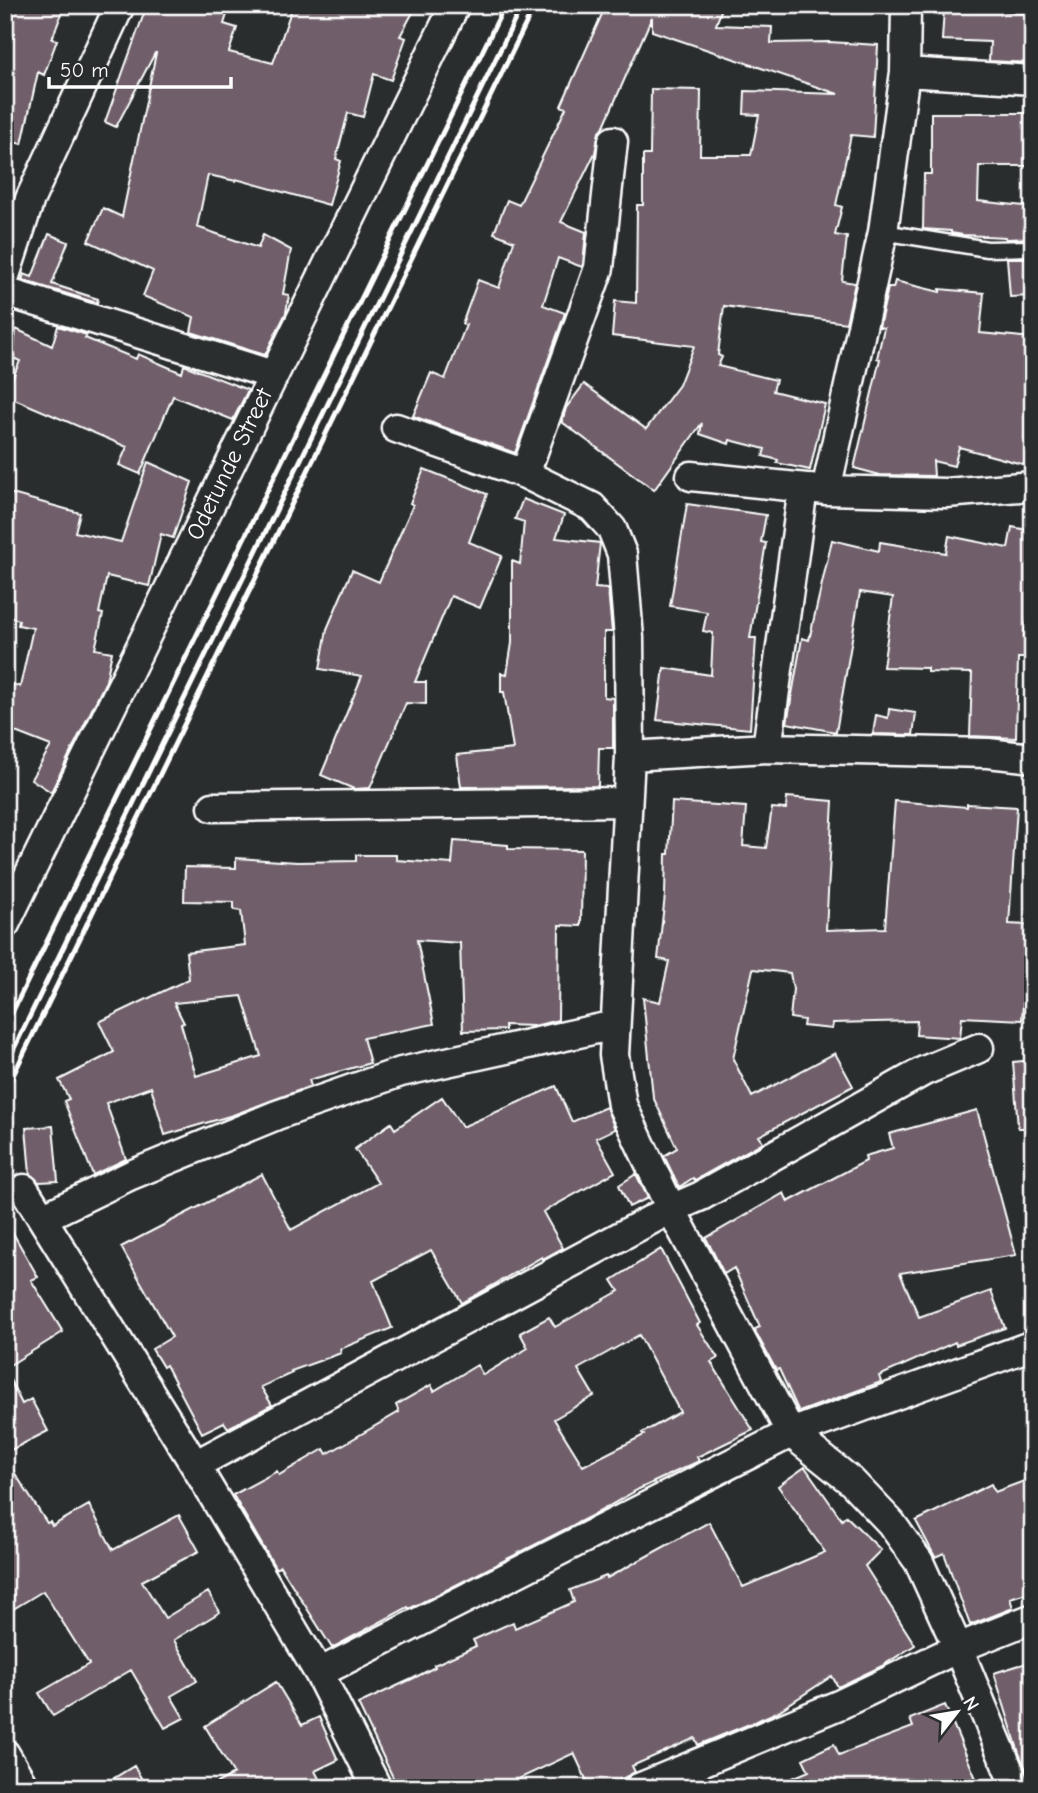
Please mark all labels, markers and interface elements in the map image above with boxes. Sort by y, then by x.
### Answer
scale bar [49,46,231,90]
text: 50 m [60,58,109,82]
street label: Odetunde Street [180,383,278,544]
north arrow [922,1678,992,1748]
text: N [958,1693,983,1715]

